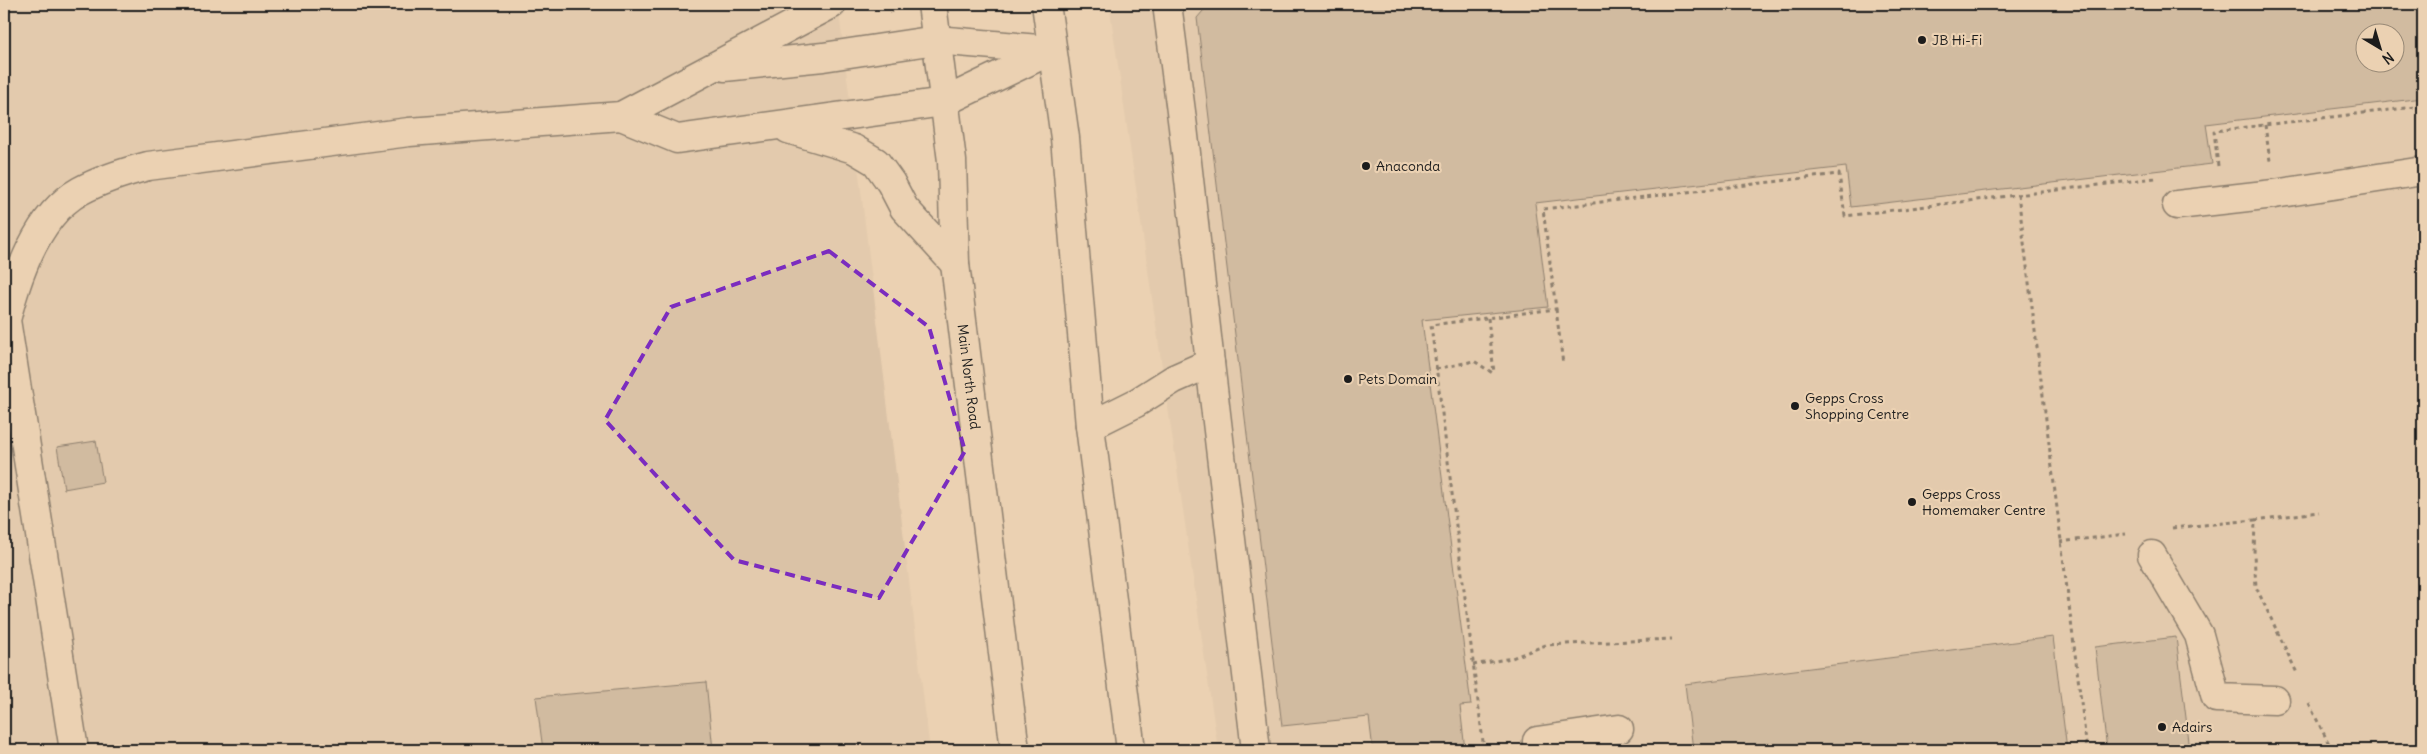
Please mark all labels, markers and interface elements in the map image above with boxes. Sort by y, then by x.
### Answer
north arrow [2354,22,2404,72]
place label: JB Hi-Fi [1932,31,1982,49]
marker: JB Hi-Fi [1916,34,1928,46]
text: N [2379,48,2397,68]
place label: Anaconda [1376,157,1440,175]
marker: Anaconda [1360,160,1372,172]
street label: Main North Road [954,323,984,431]
place label: Pets Domain [1358,370,1437,388]
marker: Pets Domain [1342,373,1354,385]
place label: Gepps Cross Shopping Centre [1805,389,1909,423]
marker: Gepps Cross Shopping Centre [1789,400,1801,412]
place label: Gepps Cross Homemaker Centre [1922,485,2046,519]
marker: Gepps Cross Homemaker Centre [1906,496,1918,508]
place label: Adairs [2172,718,2212,736]
marker: Adairs [2156,721,2168,733]

